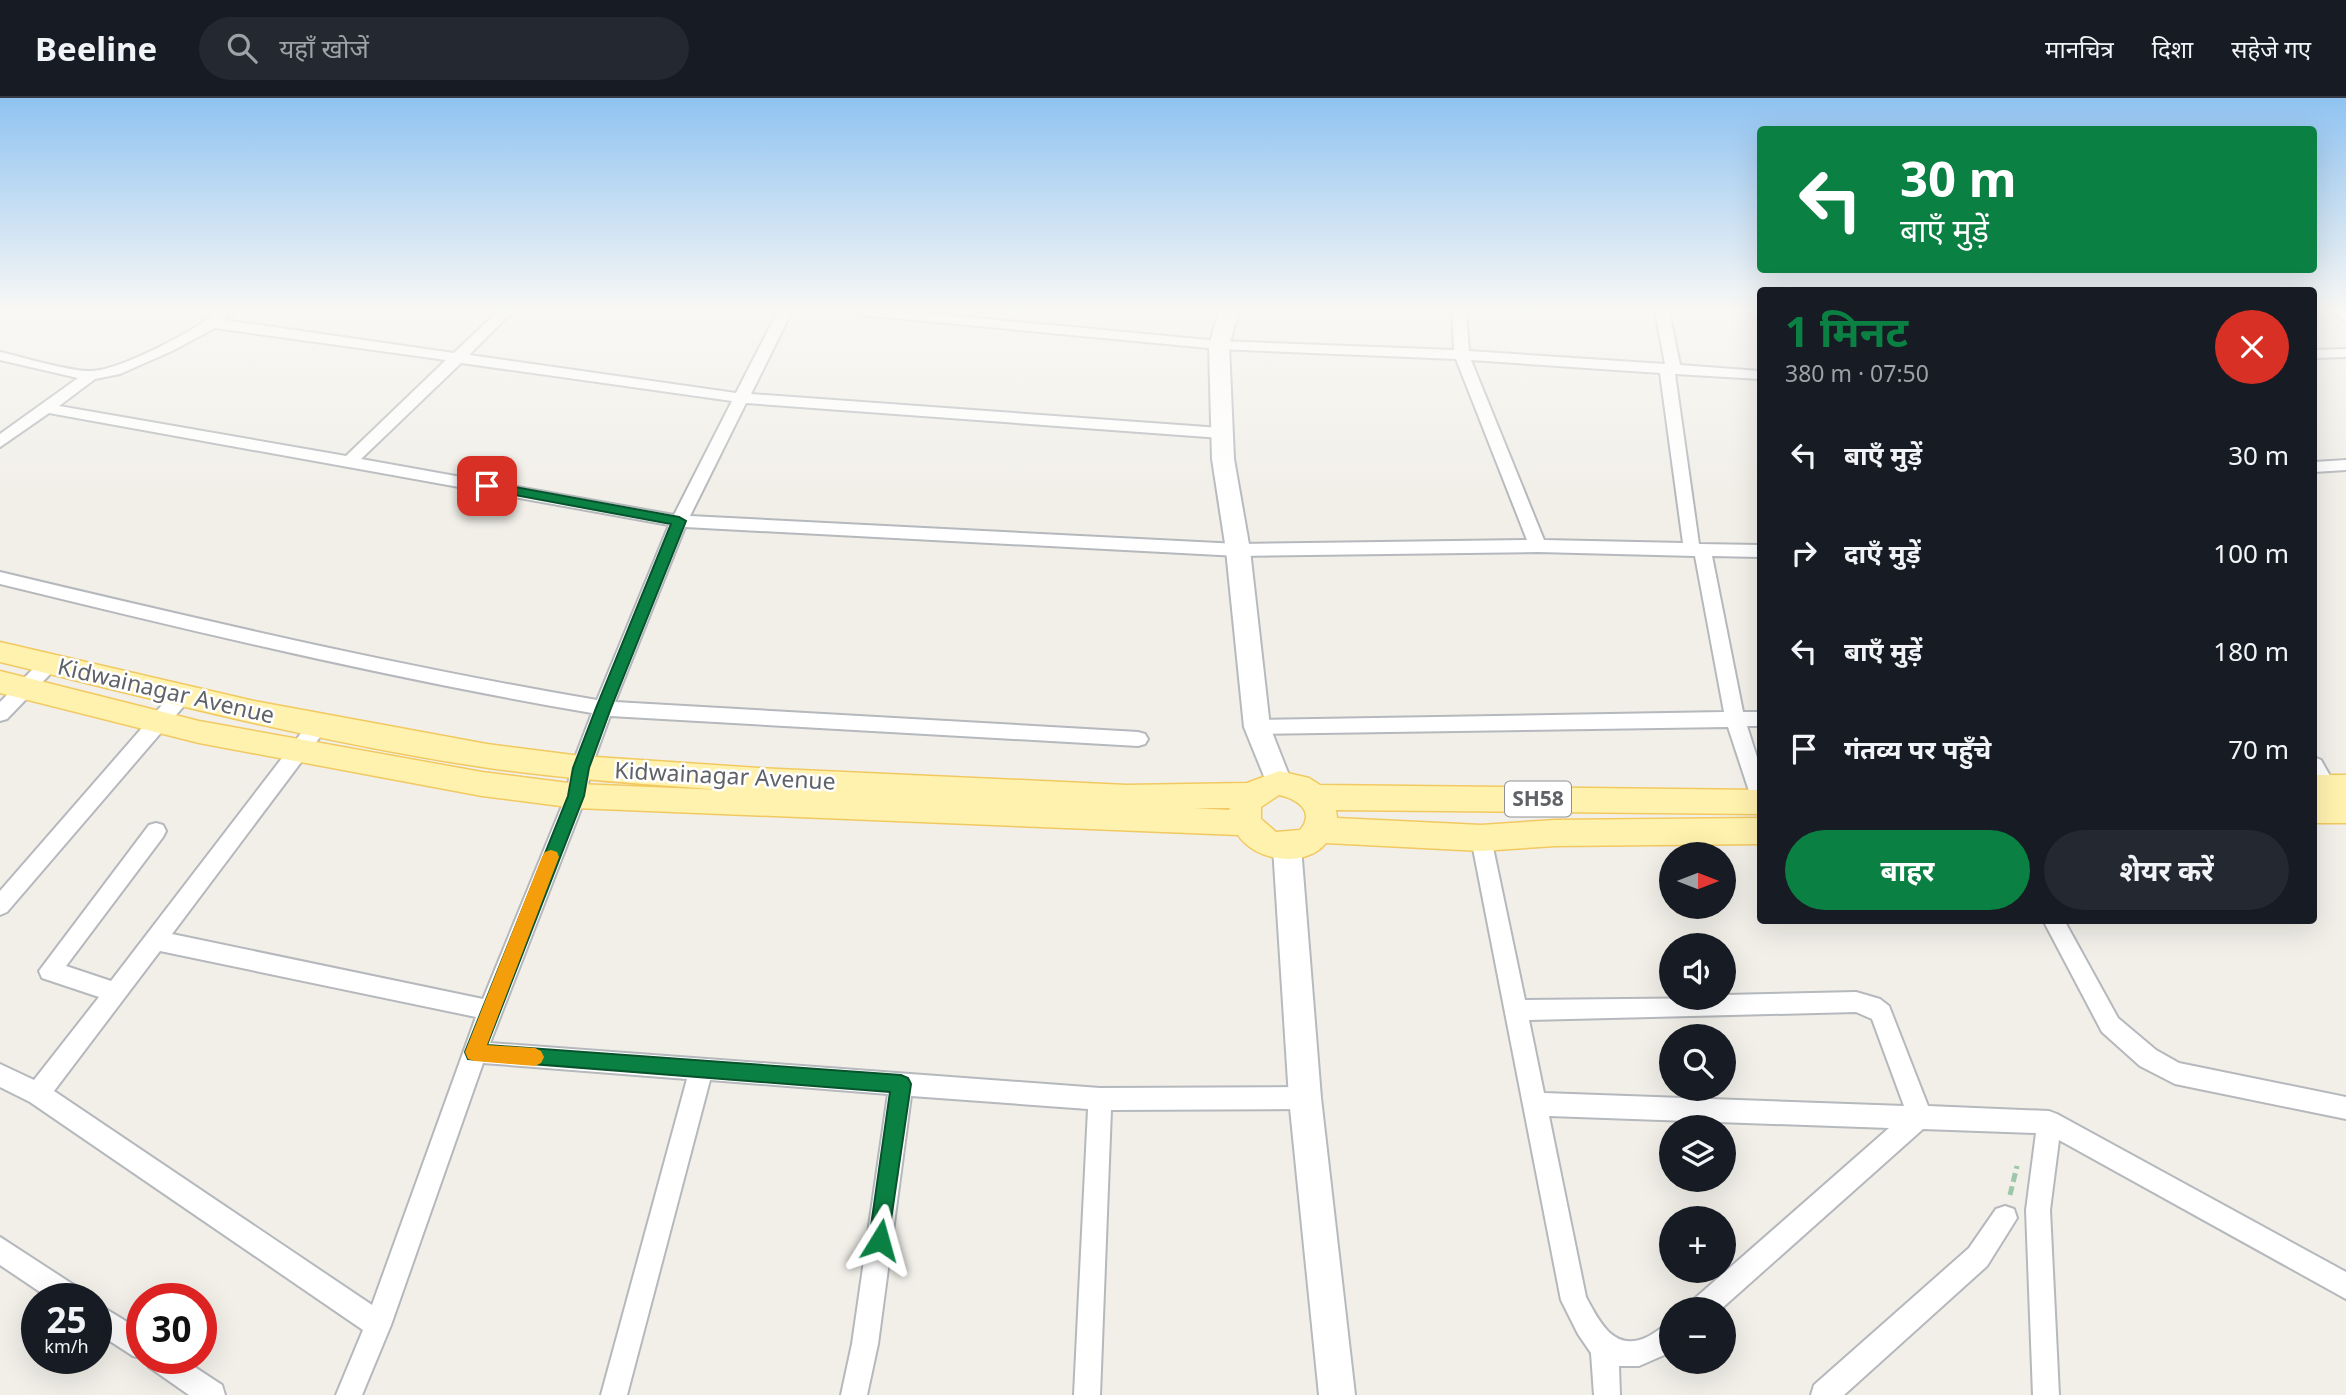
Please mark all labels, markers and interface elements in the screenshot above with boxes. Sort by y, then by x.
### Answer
search box [199,17,689,80]
text: Beeline [35,26,157,71]
icon: search [223,29,261,67]
text: यहाँ खोजें [279,30,369,66]
text: मानचित्र [2045,32,2114,65]
text: दिशा [2152,32,2193,65]
text: सहेजे गए [2231,32,2311,65]
text: 30 m [1900,145,2017,211]
icon: left [1785,154,1876,245]
text: बाएँ मुड़ें [1900,208,1989,251]
text: 1 मिनट [1785,302,1908,359]
button: close [2215,310,2289,384]
text: 380 m · 07:50 [1785,357,1929,389]
icon: left [1785,436,1823,474]
text: बाएँ मुड़ें [1844,437,1922,473]
text: 30 m [2228,437,2289,473]
pin [457,456,517,516]
icon: arrive [468,467,506,505]
icon: right [1785,534,1823,572]
text: दाएँ मुड़ें [1844,535,1921,571]
text: 100 m [2213,535,2289,571]
icon: left [1785,632,1823,670]
text: बाएँ मुड़ें [1844,633,1922,669]
text: 180 m [2213,633,2289,669]
street label: Kidwainagar Avenue [55,650,278,731]
icon: arrive [1785,730,1823,768]
text: गंतव्य पर पहुँचे [1844,731,1991,767]
text: 70 m [2228,731,2289,767]
street label: Kidwainagar Avenue [614,753,837,797]
road number: SH58 [1505,782,1571,816]
button: बाहर [1785,830,2030,910]
button: शेयर करें [2044,830,2289,910]
north arrow [1659,842,1736,919]
map controls [1659,842,1736,1374]
button: sound [1659,933,1736,1010]
button: search [1659,1024,1736,1101]
button: layers [1659,1115,1736,1192]
position arrow [843,1203,917,1277]
button: + [1659,1206,1736,1283]
speed limit sign: 30 [126,1283,217,1374]
text: 25 [46,1296,87,1343]
button: − [1659,1297,1736,1374]
text: km/h [44,1334,89,1358]

